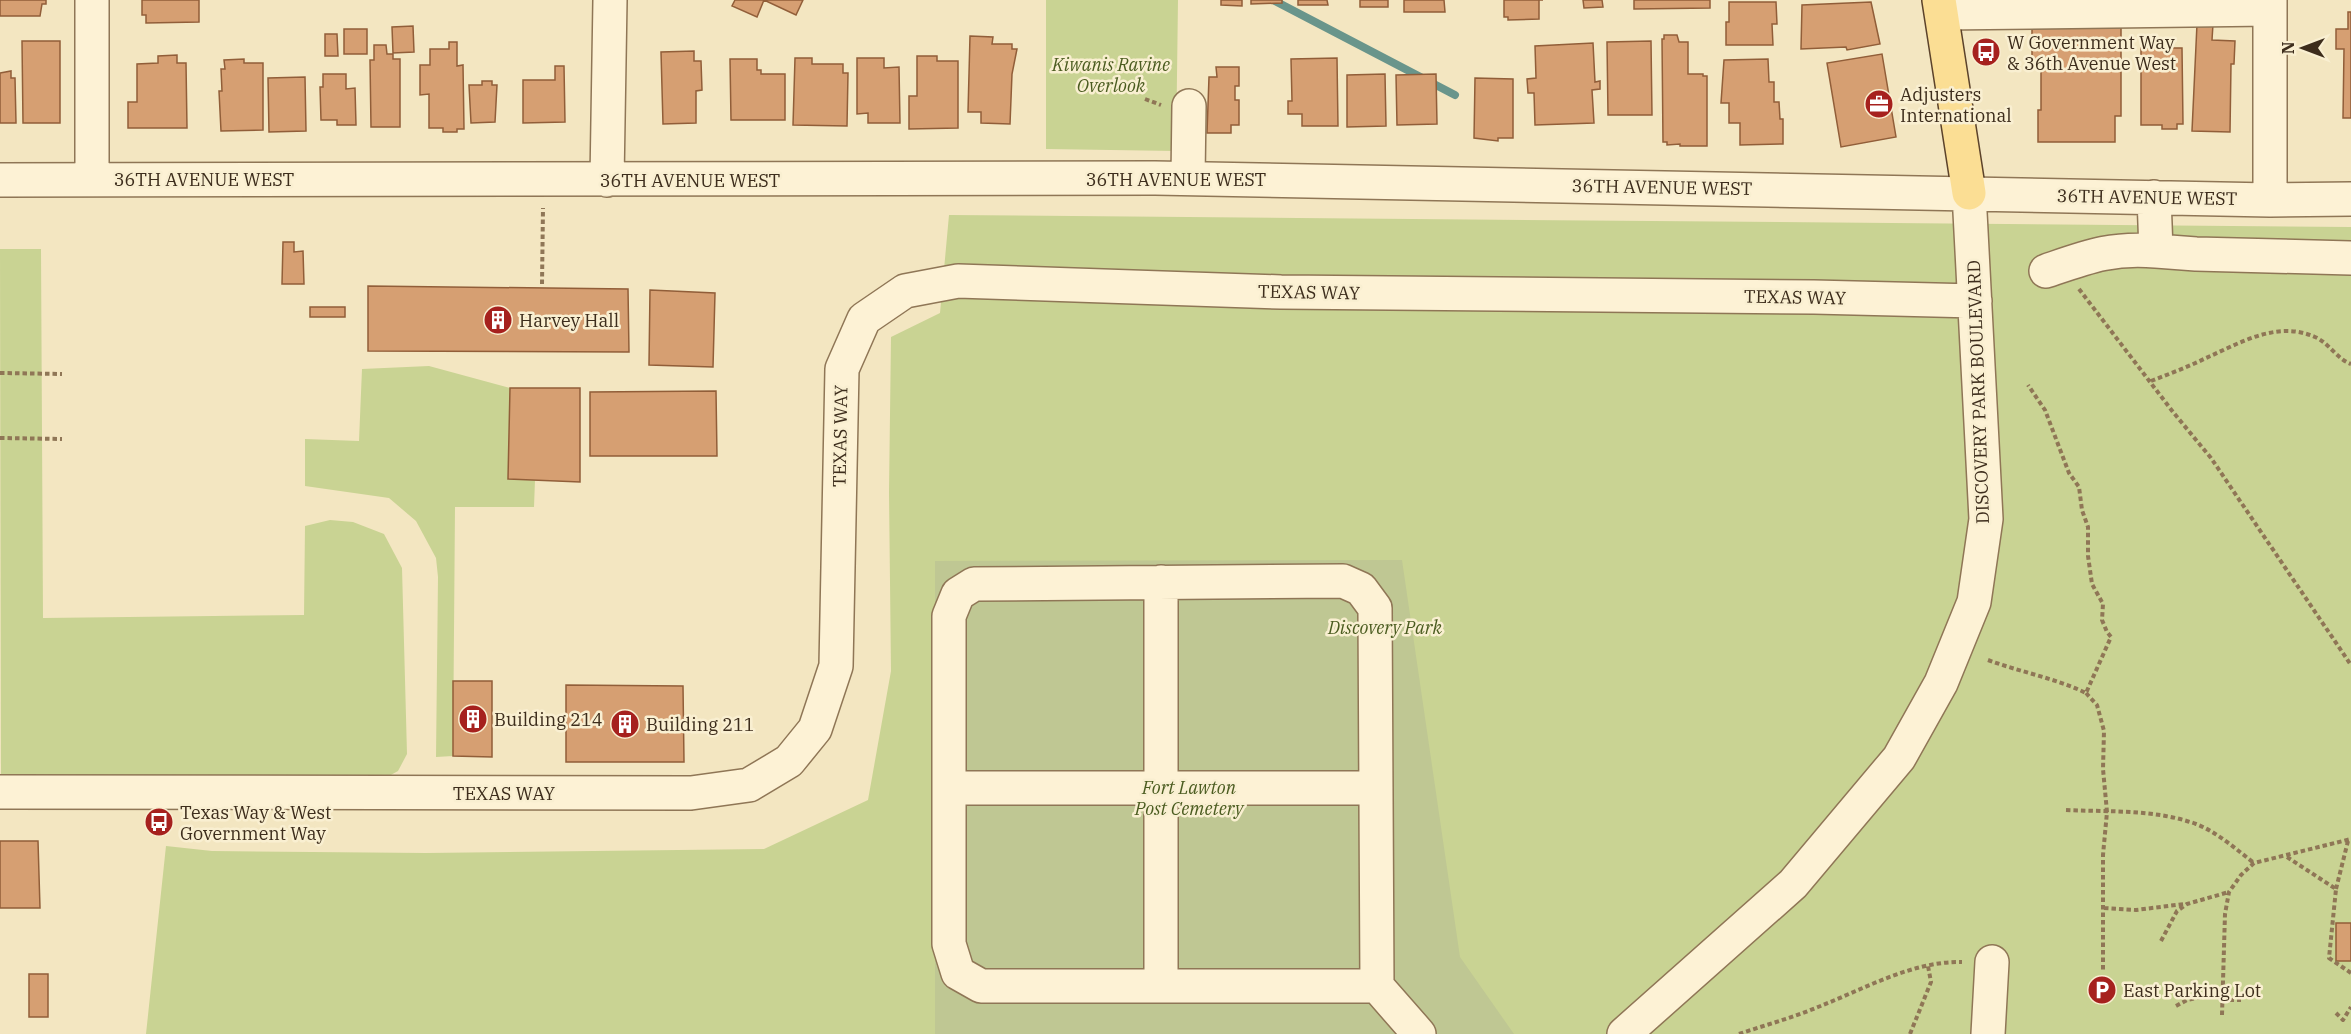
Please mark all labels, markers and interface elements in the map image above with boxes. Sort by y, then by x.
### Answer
north arrow [2273,18,2333,78]
place label: W Government Way & 36th Avenue West [2007,31,2176,75]
bus stop icon: W Government Way & 36th Avenue West [1970,36,2002,68]
text: N [2278,42,2298,54]
park label: Kiwanis Ravine Overlook [1051,53,1170,97]
place label: Adjusters International [1900,83,2012,127]
office icon: Adjusters International [1863,88,1895,120]
street label: 36TH AVENUE WEST [114,168,295,191]
street label: 36TH AVENUE WEST [1086,168,1267,191]
street label: 36TH AVENUE WEST [600,169,781,192]
street label: 36TH AVENUE WEST [1572,174,1753,200]
street label: 36TH AVENUE WEST [2057,184,2238,210]
street label: DISCOVERY PARK BOULEVARD [1962,260,1994,524]
street label: TEXAS WAY [1258,280,1361,304]
street label: TEXAS WAY [1744,285,1847,309]
building icon: Harvey Hall [482,304,514,336]
place label: Harvey Hall [519,309,619,332]
street label: TEXAS WAY [828,384,852,487]
park label: Discovery Park [1327,616,1443,639]
building icon: Building 214 [457,703,489,735]
place label: Building 214 [494,708,603,731]
building icon: Building 211 [609,708,641,740]
place label: Building 211 [646,713,755,736]
park label: Fort Lawton Post Cemetery [1134,776,1245,820]
street label: TEXAS WAY [453,782,556,805]
place label: Texas Way & West Government Way [180,801,331,845]
bus stop icon: Texas Way & West Government Way [143,806,175,838]
parking icon: East Parking Lot [2086,974,2118,1006]
place label: East Parking Lot [2123,979,2261,1002]

